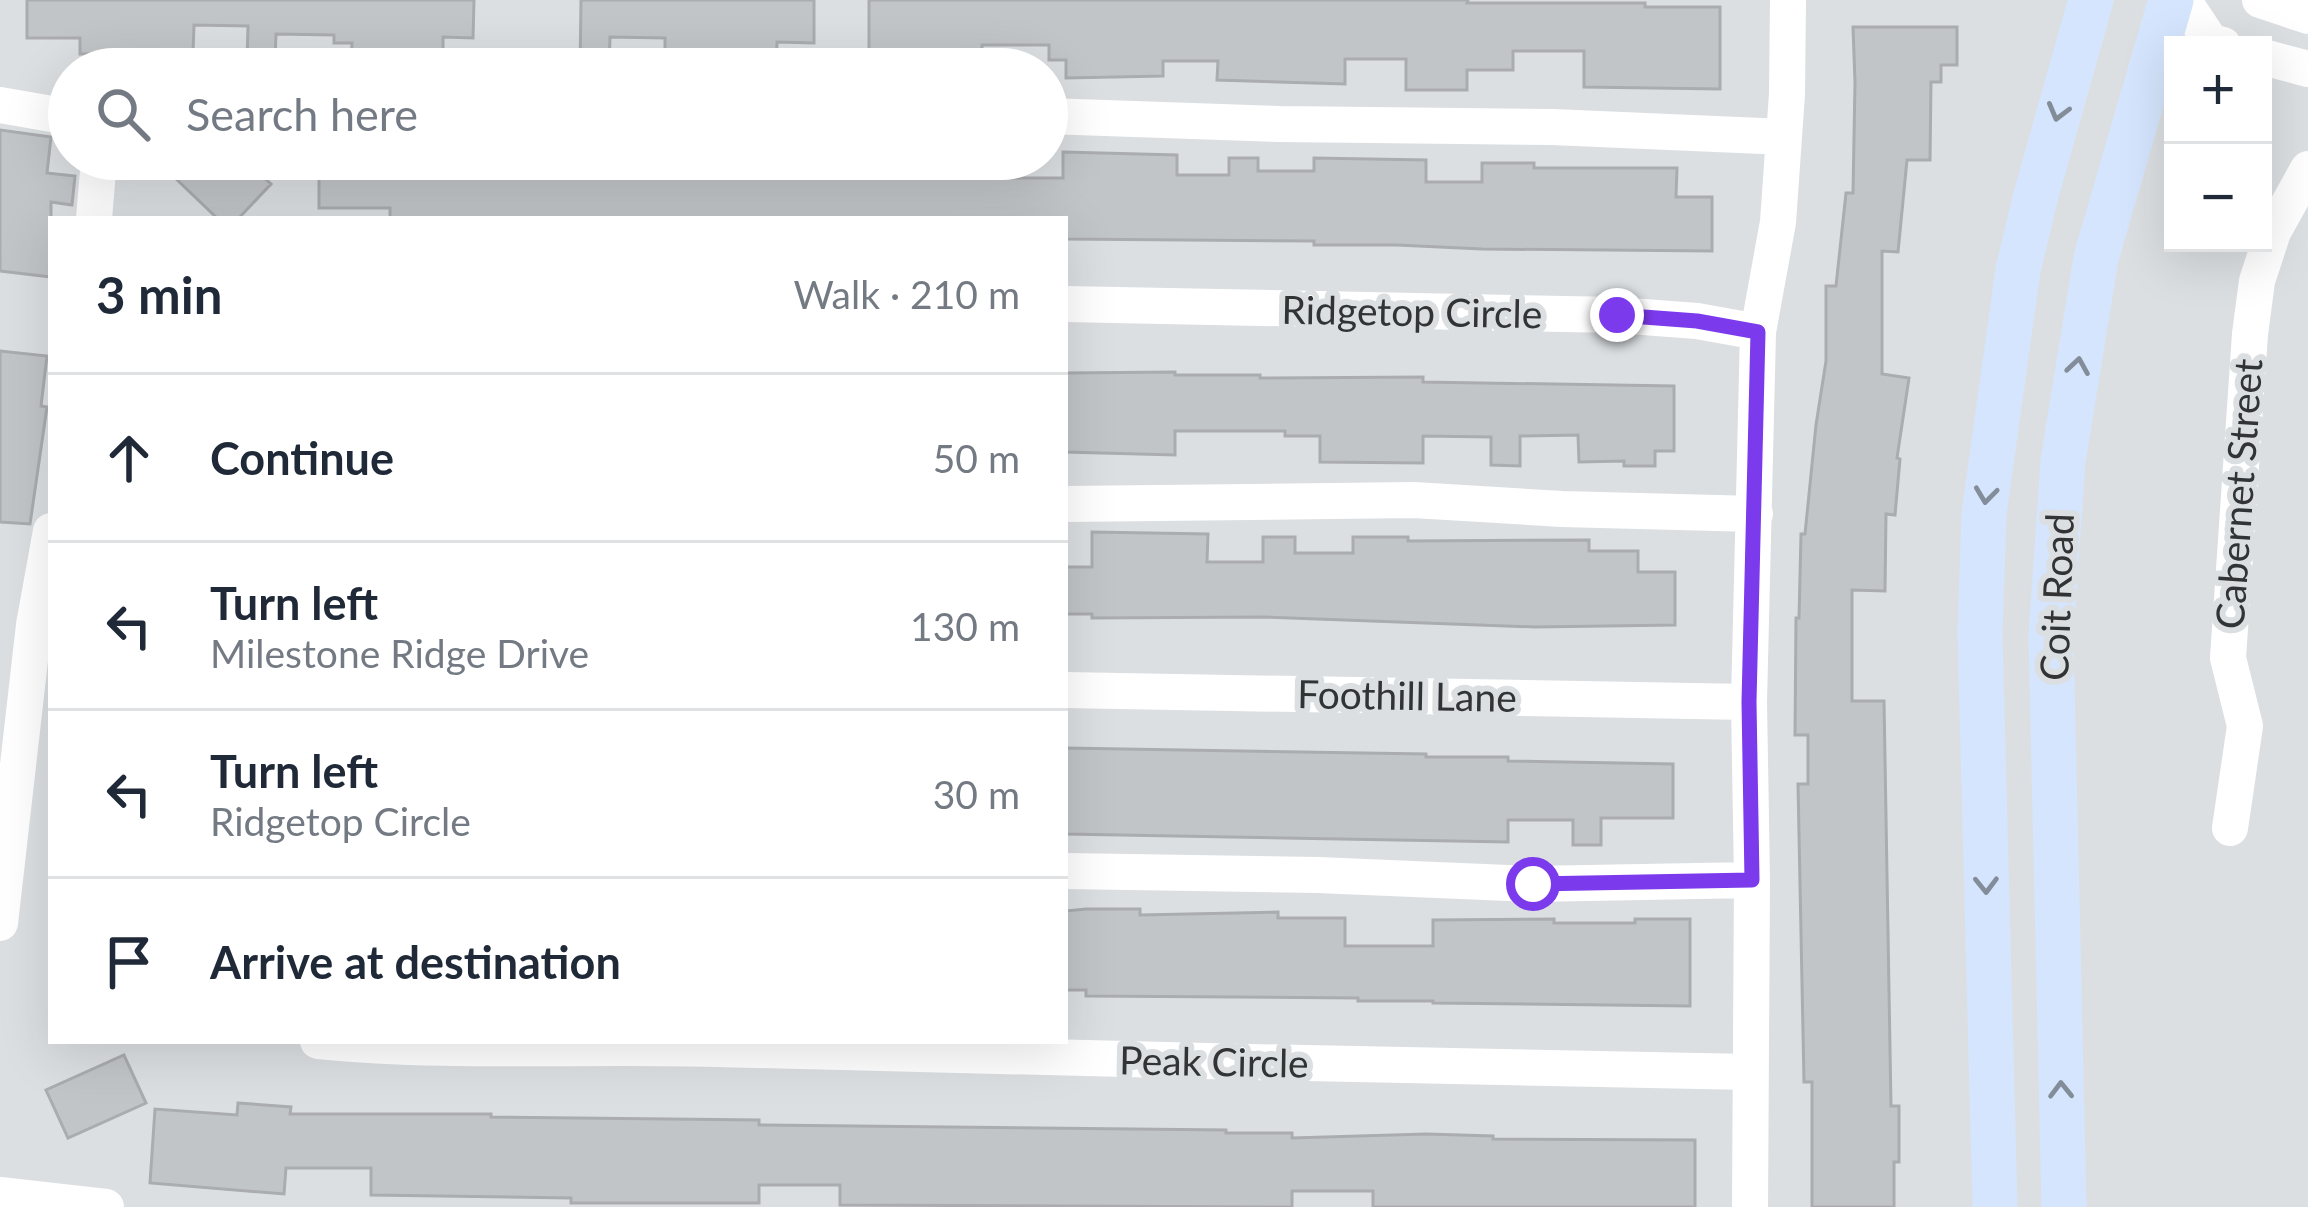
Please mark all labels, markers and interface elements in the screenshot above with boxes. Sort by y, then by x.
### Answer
map controls [2164,36,2272,252]
button: + [2164,36,2272,144]
search box [48,48,1068,180]
icon: search [90,81,156,147]
text: Search here [186,87,418,141]
one-way arrow [2048,101,2073,122]
button: − [2164,144,2272,252]
text: 3 min [96,264,222,325]
text: Walk · 210 m [793,271,1020,317]
street label: Ridgetop Circle [1281,286,1543,336]
route end [1590,288,1644,342]
one-way arrow [2065,356,2090,376]
street label: Cabernet Street [2206,357,2270,631]
icon: ahead [96,425,162,491]
text: Continue [210,431,394,485]
text: 50 m [933,435,1020,481]
one-way arrow [1974,485,2000,505]
street label: Coit Road [2030,512,2082,682]
text: Turn left [210,576,378,630]
icon: left [96,593,162,659]
text: 130 m [910,603,1020,649]
text: Milestone Ridge Drive [210,630,589,676]
street label: Foothill Lane [1297,670,1517,720]
text: Turn left [210,744,378,798]
icon: left [96,761,162,827]
text: 30 m [933,771,1020,817]
text: Ridgetop Circle [210,798,471,844]
route start [1506,857,1560,911]
one-way arrow [1973,876,1999,895]
icon: arrive [96,929,162,995]
text: Arrive at destination [210,935,621,989]
street label: Peak Circle [1119,1036,1309,1086]
one-way arrow [2049,1080,2075,1099]

